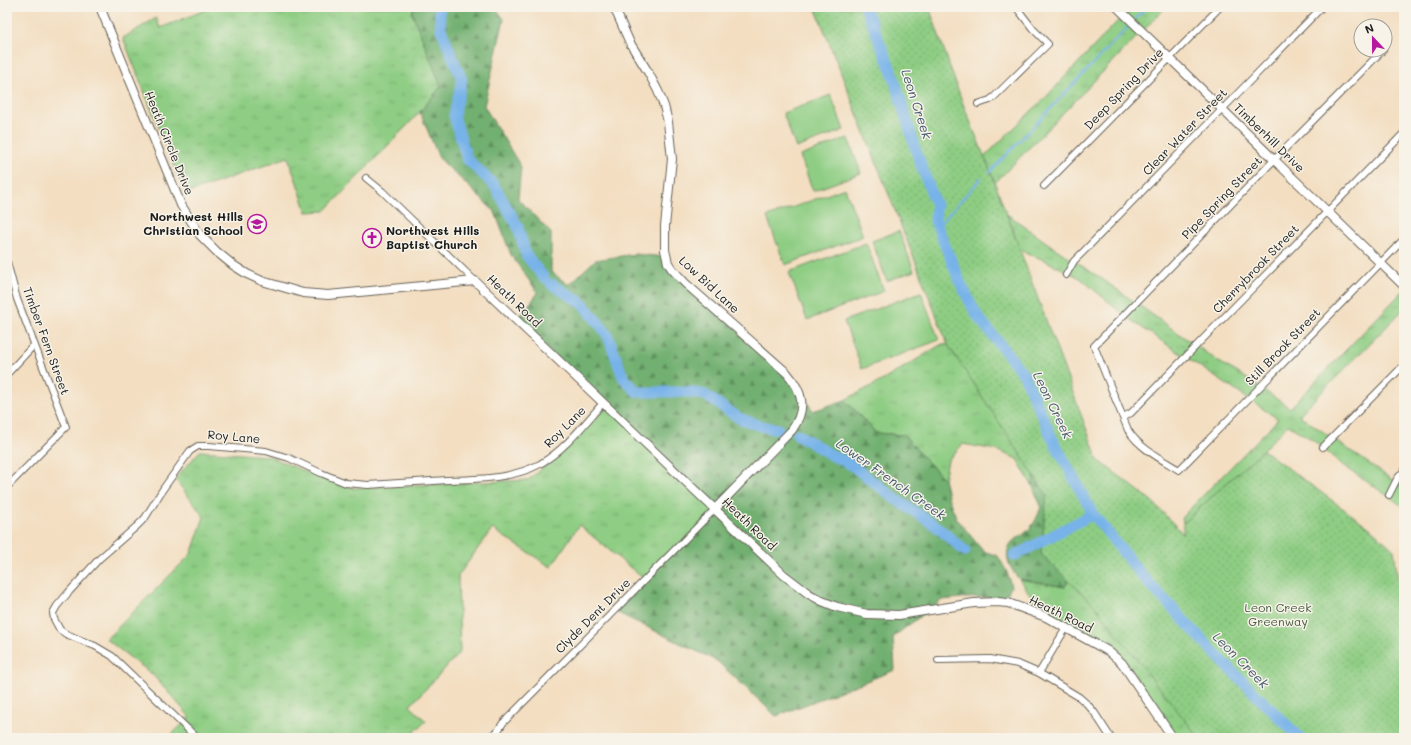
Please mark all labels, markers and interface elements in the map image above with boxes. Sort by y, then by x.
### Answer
north arrow [1353,18,1393,58]
text: N [1362,20,1376,37]
street label: Deep Spring Drive [1080,44,1166,132]
water label: Leon Creek [898,67,937,142]
street label: Clear Water Street [1139,84,1230,178]
street label: Heath Circle Drive [142,88,198,197]
street label: Timberhill Drive [1231,99,1309,175]
street label: Pipe Spring Street [1178,152,1265,242]
place label: Northwest Hills Christian School [143,208,243,238]
school or university icon: Northwest Hills Christian School [246,213,268,235]
street label: Cherrybrook Street [1209,221,1302,316]
place label: Northwest Hills Baptist Church [386,222,479,252]
church icon: Northwest Hills Baptist Church [361,227,383,249]
street label: Low Bid Lane [676,252,743,316]
street label: Heath Road [484,270,545,330]
street label: Timber Fern Street [20,284,74,397]
street label: Still Brook Street [1241,304,1323,388]
water label: Leon Creek [1030,368,1078,442]
street label: Roy Lane [540,402,589,451]
street label: Roy Lane [207,426,261,446]
water label: Lower French Creek [833,434,950,524]
street label: Heath Road [719,493,780,553]
street label: Clyde Dent Drive [551,574,633,656]
street label: Heath Road [1027,591,1096,636]
park label: Leon Creek Greenway [1244,599,1312,629]
water label: Leon Creek [1210,628,1274,692]

